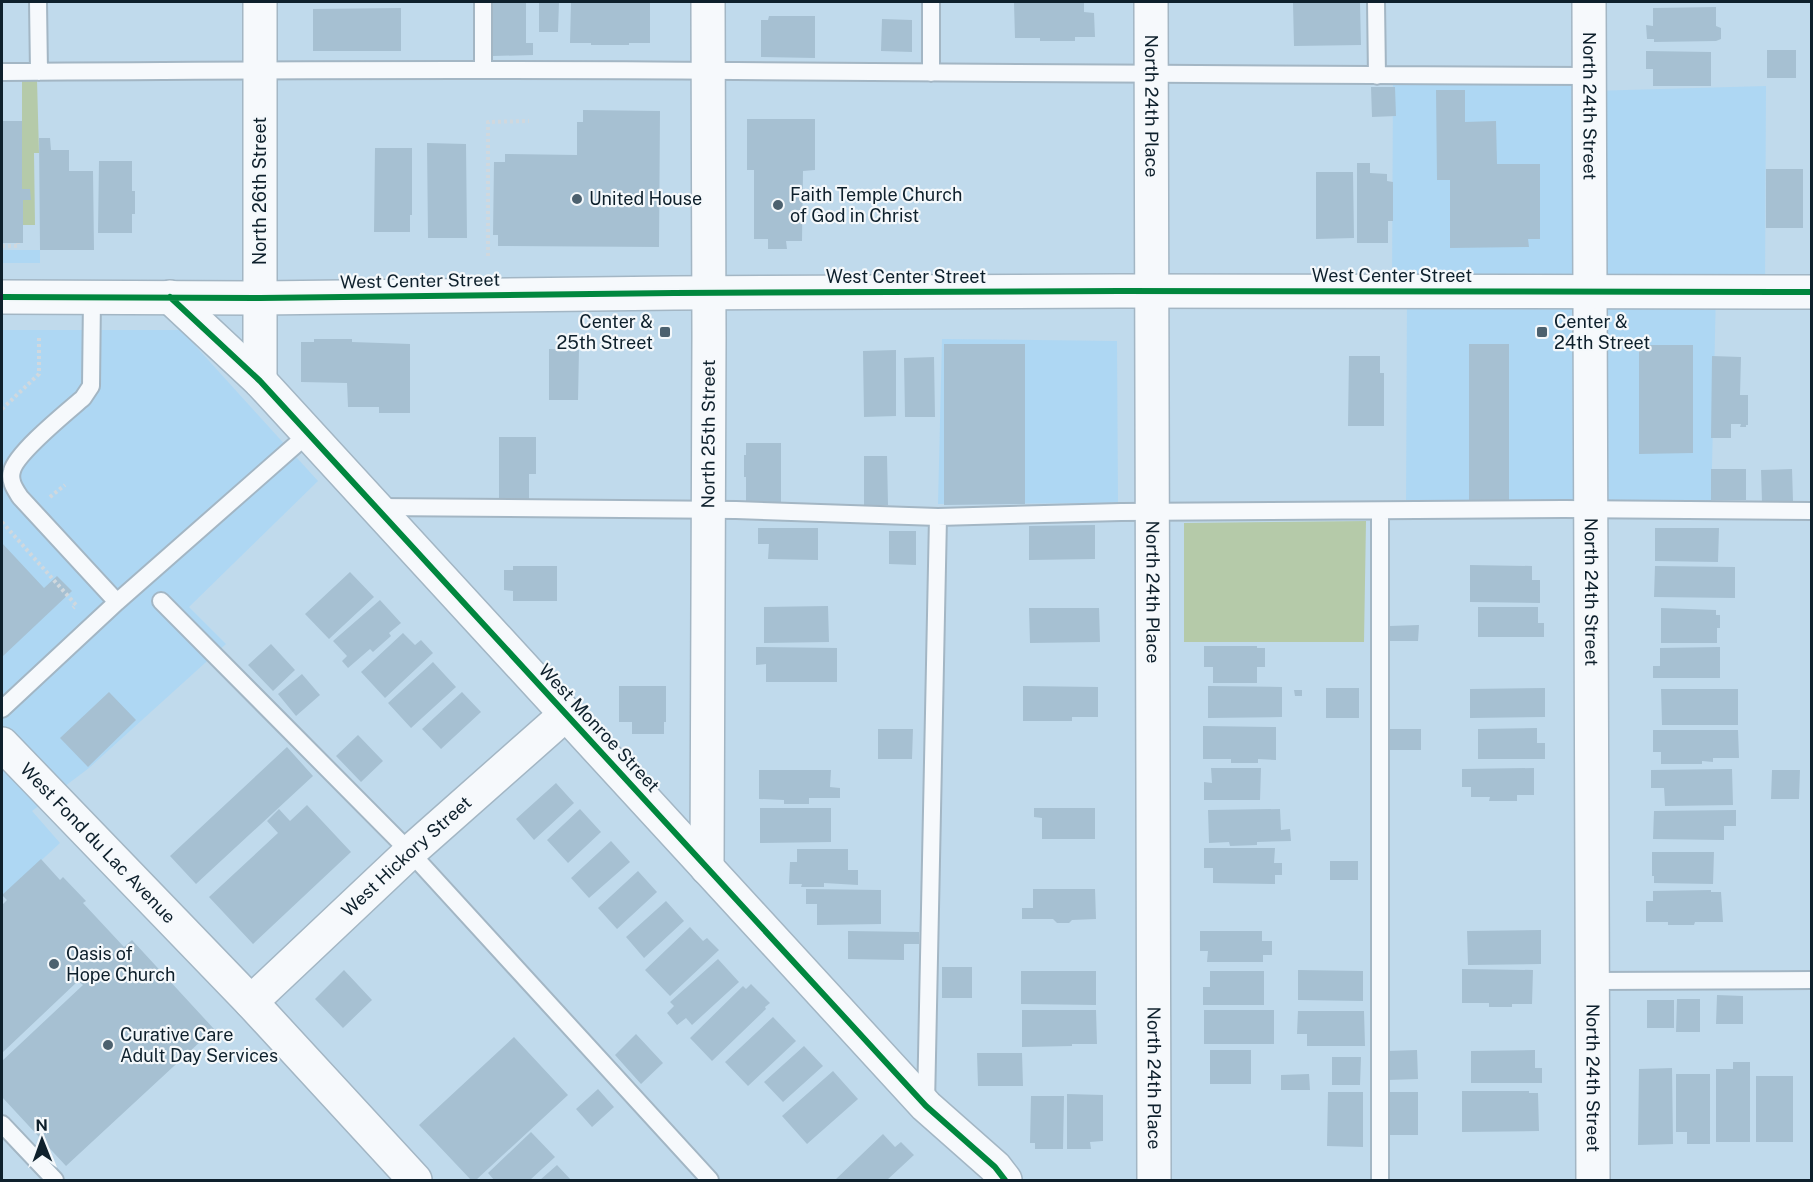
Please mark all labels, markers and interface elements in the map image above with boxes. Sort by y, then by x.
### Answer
street label: North 24th Street [1579,32,1601,180]
street label: North 24th Place [1141,35,1162,177]
street label: North 26th Street [249,117,270,265]
place label: Faith Temple Church of God in Christ [790,184,962,226]
place label: United House [589,188,702,209]
marker: United House [570,192,584,206]
marker: Faith Temple Church of God in Christ [771,198,785,212]
street label: West Center Street [1312,265,1472,286]
street label: West Center Street [826,266,986,287]
street label: West Center Street [340,269,500,292]
place label: Center & 25th Street [556,311,653,353]
place label: Center & 24th Street [1554,311,1650,353]
marker: Center & 25th Street [658,325,672,339]
marker: Center & 24th Street [1535,325,1549,339]
street label: North 25th Street [697,360,719,508]
street label: North 24th Street [1581,518,1602,666]
street label: North 24th Place [1142,521,1164,663]
street label: West Monroe Street [535,659,664,796]
street label: West Fond du Lac Avenue [16,759,180,927]
street label: West Hickory Street [337,792,476,921]
place label: Oasis of Hope Church [66,943,175,985]
marker: Oasis of Hope Church [47,957,61,971]
street label: North 24th Street [1582,1004,1604,1152]
street label: North 24th Place [1144,1007,1165,1149]
place label: Curative Care Adult Day Services [120,1024,278,1066]
marker: Curative Care Adult Day Services [101,1038,115,1052]
north arrow [12,1110,72,1170]
text: N [35,1116,48,1135]

